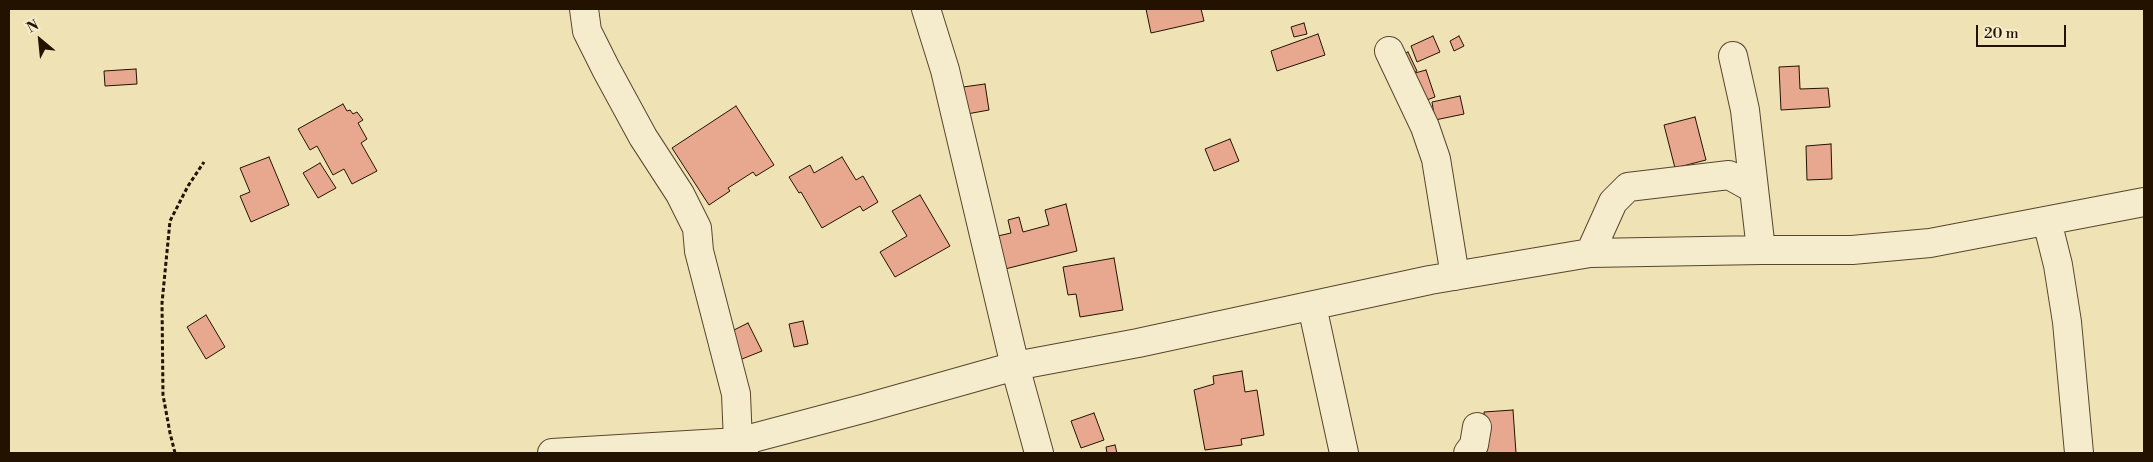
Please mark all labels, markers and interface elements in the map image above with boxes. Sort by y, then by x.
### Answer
north arrow [15,15,65,65]
scale bar [1978,15,2068,47]
text: N [24,16,42,37]
text: 20 m [1984,24,2019,43]

